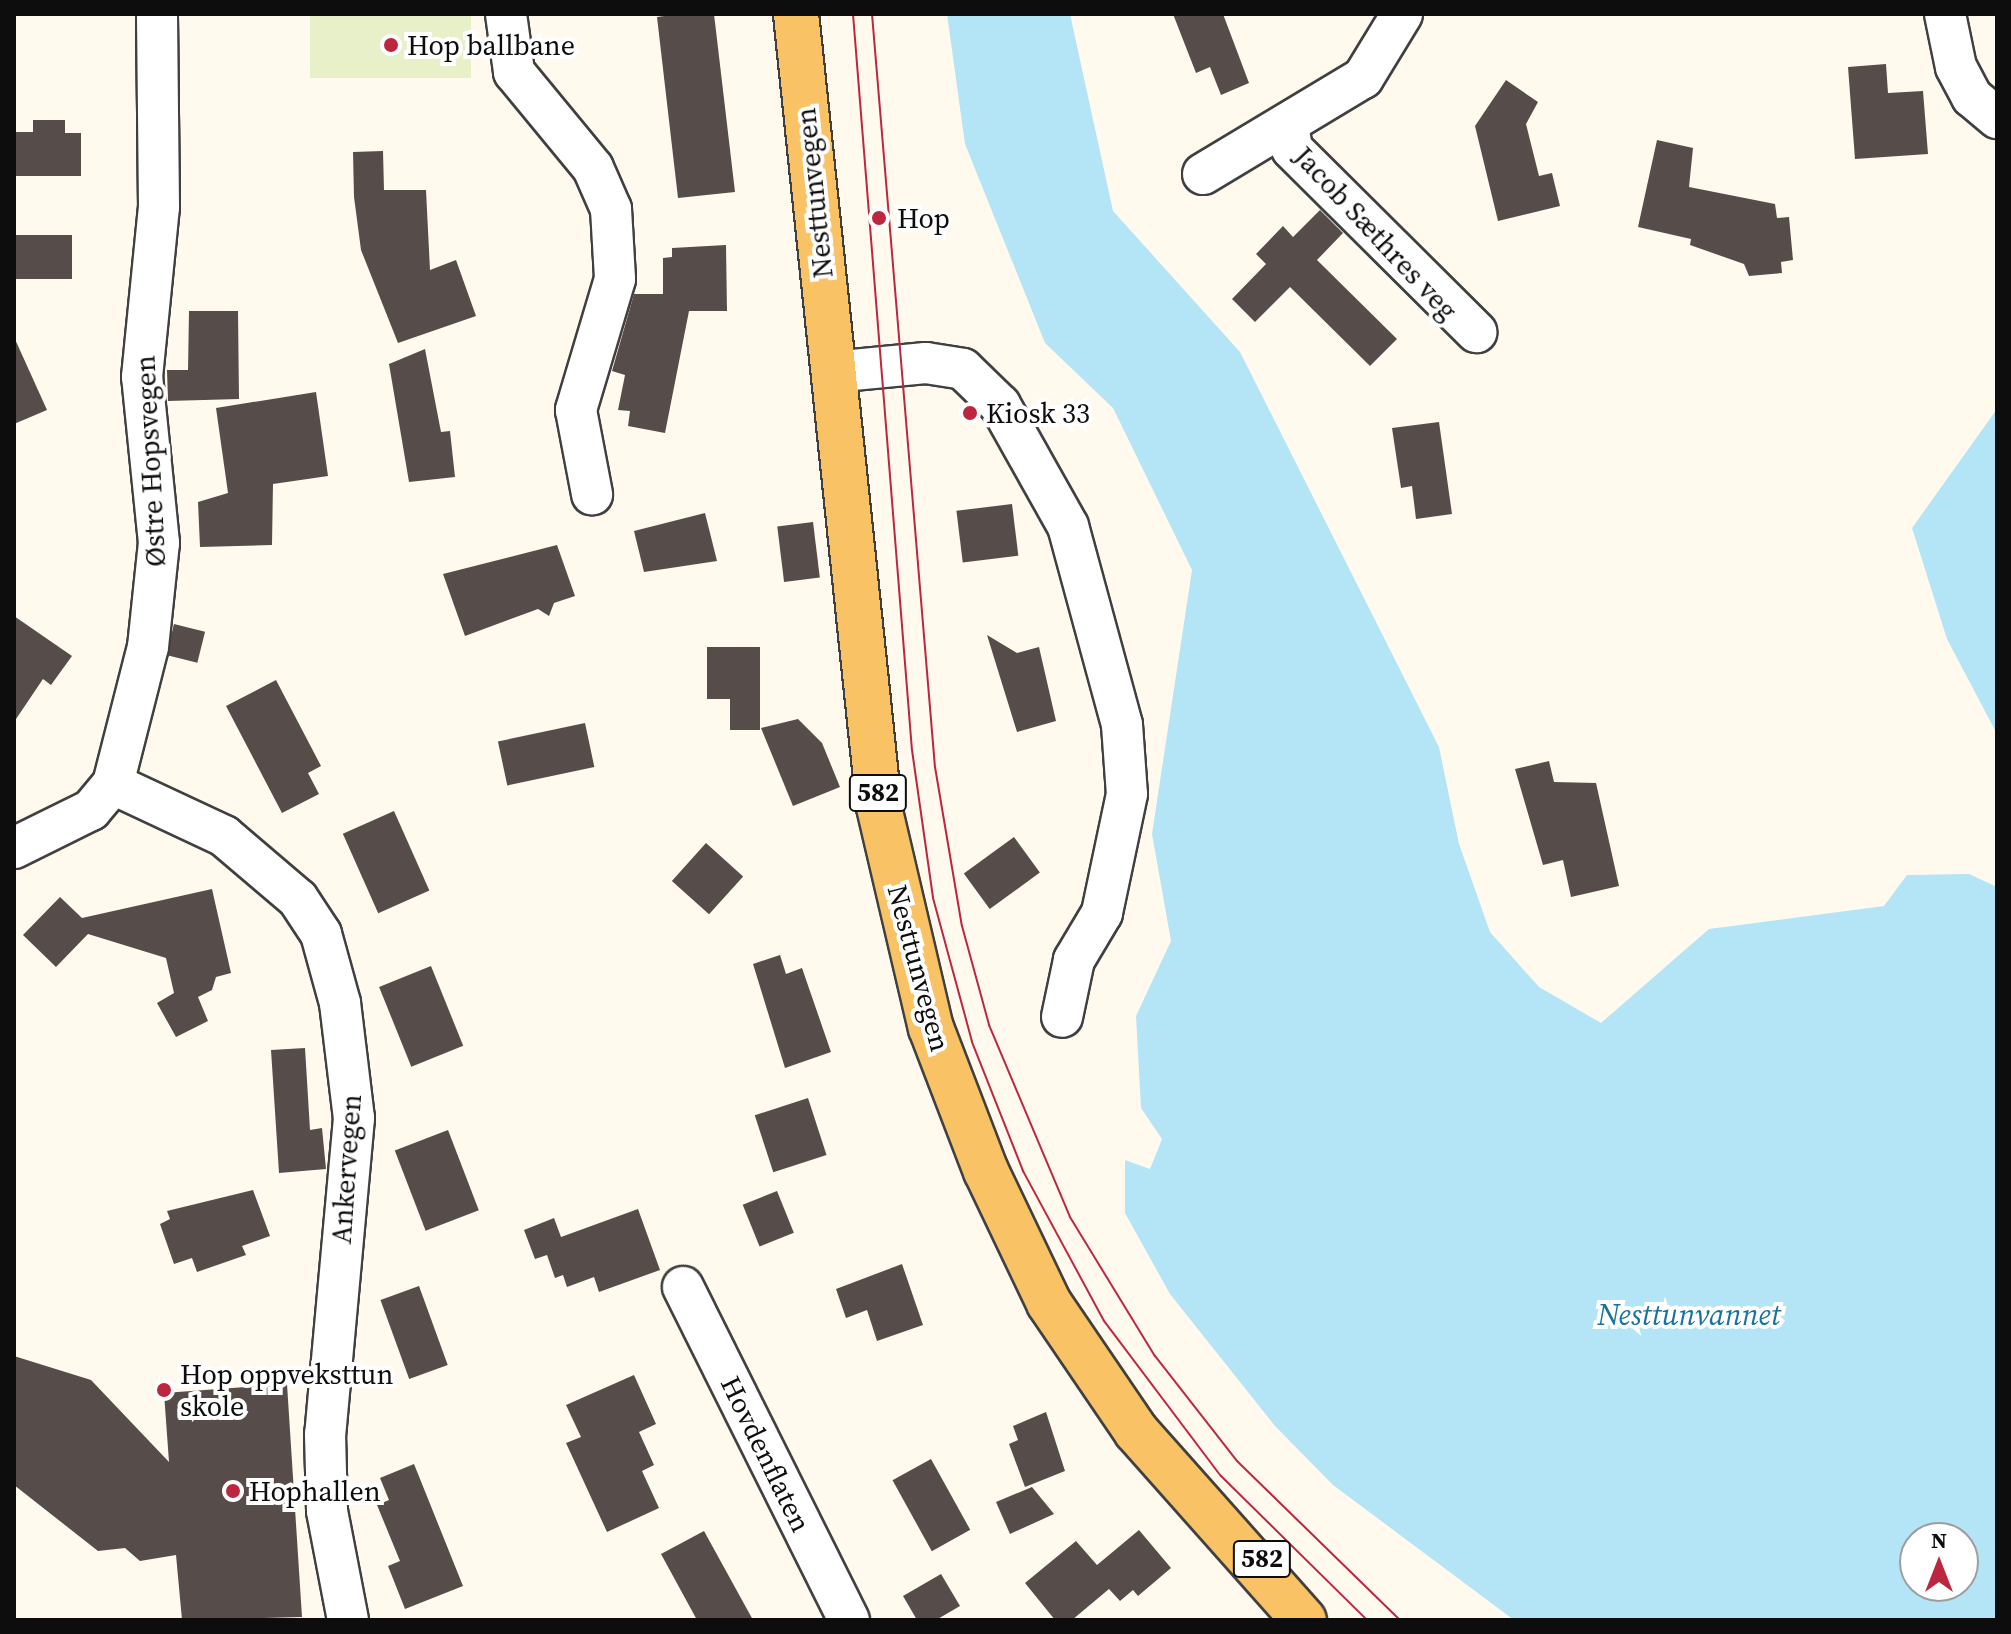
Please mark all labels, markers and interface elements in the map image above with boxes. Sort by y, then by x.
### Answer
place label: Hop ballbane [407,28,575,62]
marker: Hop ballbane [382,36,400,54]
street label: Nesttunvegen [788,106,840,280]
street label: Jacob Sæthres veg [1287,139,1465,327]
place label: Hop [897,201,950,235]
marker: Hop [868,207,890,229]
street label: Østre Hopsvegen [128,354,172,568]
place label: Kiosk 33 [986,396,1090,430]
marker: Kiosk 33 [961,404,979,422]
road number: 582 [848,771,908,815]
street label: Nesttunvegen [881,881,957,1055]
street label: Ankervegen [324,1093,368,1245]
water label: Nesttunvannet [1597,1297,1781,1333]
place label: Hop oppveksttun skole [180,1357,393,1423]
street label: Hovdenflaten [714,1371,818,1537]
marker: Hop oppveksttun skole [155,1381,173,1399]
place label: Hophallen [249,1474,381,1508]
marker: Hophallen [224,1482,242,1500]
north arrow [1899,1522,1979,1602]
text: N [1931,1525,1947,1555]
road number: 582 [1232,1537,1292,1581]

